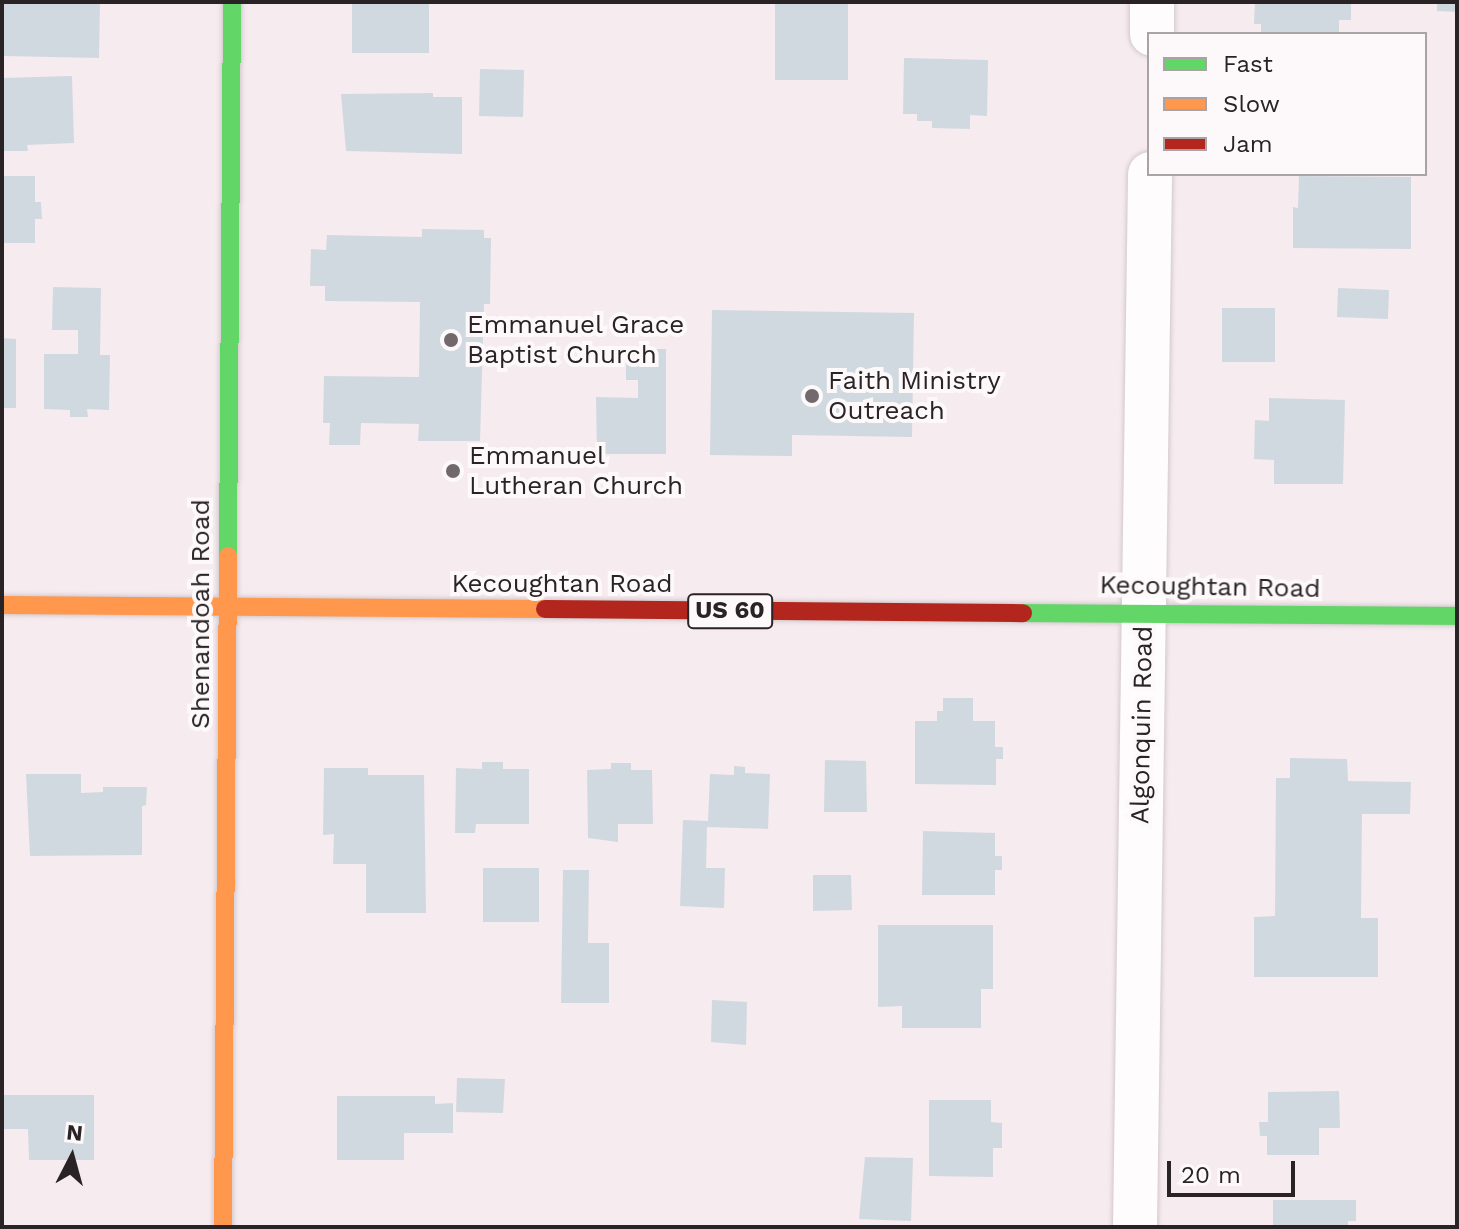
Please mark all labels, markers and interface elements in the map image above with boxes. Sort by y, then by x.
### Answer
legend [1147,32,1427,176]
text: Fast [1223,50,1273,78]
text: Slow [1223,90,1280,118]
text: Jam [1223,130,1273,158]
place label: Emmanuel Grace Baptist Church [467,309,685,370]
marker: Emmanuel Grace Baptist Church [442,331,460,349]
place label: Faith Ministry Outreach [828,365,1001,426]
marker: Faith Ministry Outreach [803,387,821,405]
place label: Emmanuel Lutheran Church [469,440,683,502]
marker: Emmanuel Lutheran Church [444,462,462,480]
street label: Shenandoah Road [185,499,217,729]
street label: Kecoughtan Road [452,568,672,600]
street label: Kecoughtan Road [1099,569,1321,605]
road number: US 60 [686,591,774,631]
street label: Algonquin Road [1125,626,1159,824]
north arrow [32,1117,112,1197]
text: N [65,1119,84,1146]
scale bar [1171,1145,1299,1195]
text: 20 m [1181,1161,1241,1189]

